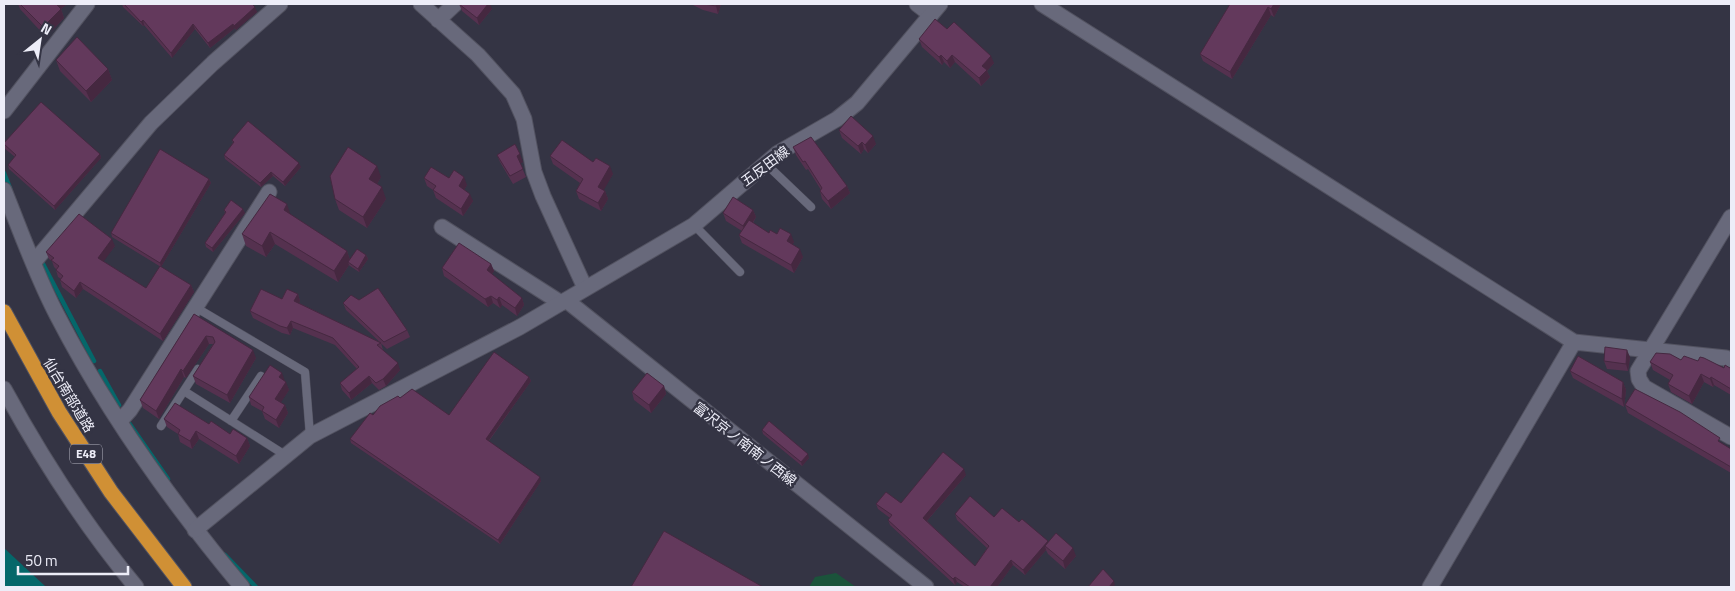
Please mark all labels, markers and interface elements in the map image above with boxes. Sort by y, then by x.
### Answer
north arrow [15,15,65,65]
text: N [37,17,56,40]
street label: 五反田線 [736,140,793,191]
street label: 仙台南部道路 [39,353,100,436]
street label: 富沢京ノ南南ノ西線 [689,397,801,491]
road number: E48 [70,444,102,464]
scale bar [18,544,128,576]
text: 50 m [25,549,58,572]

